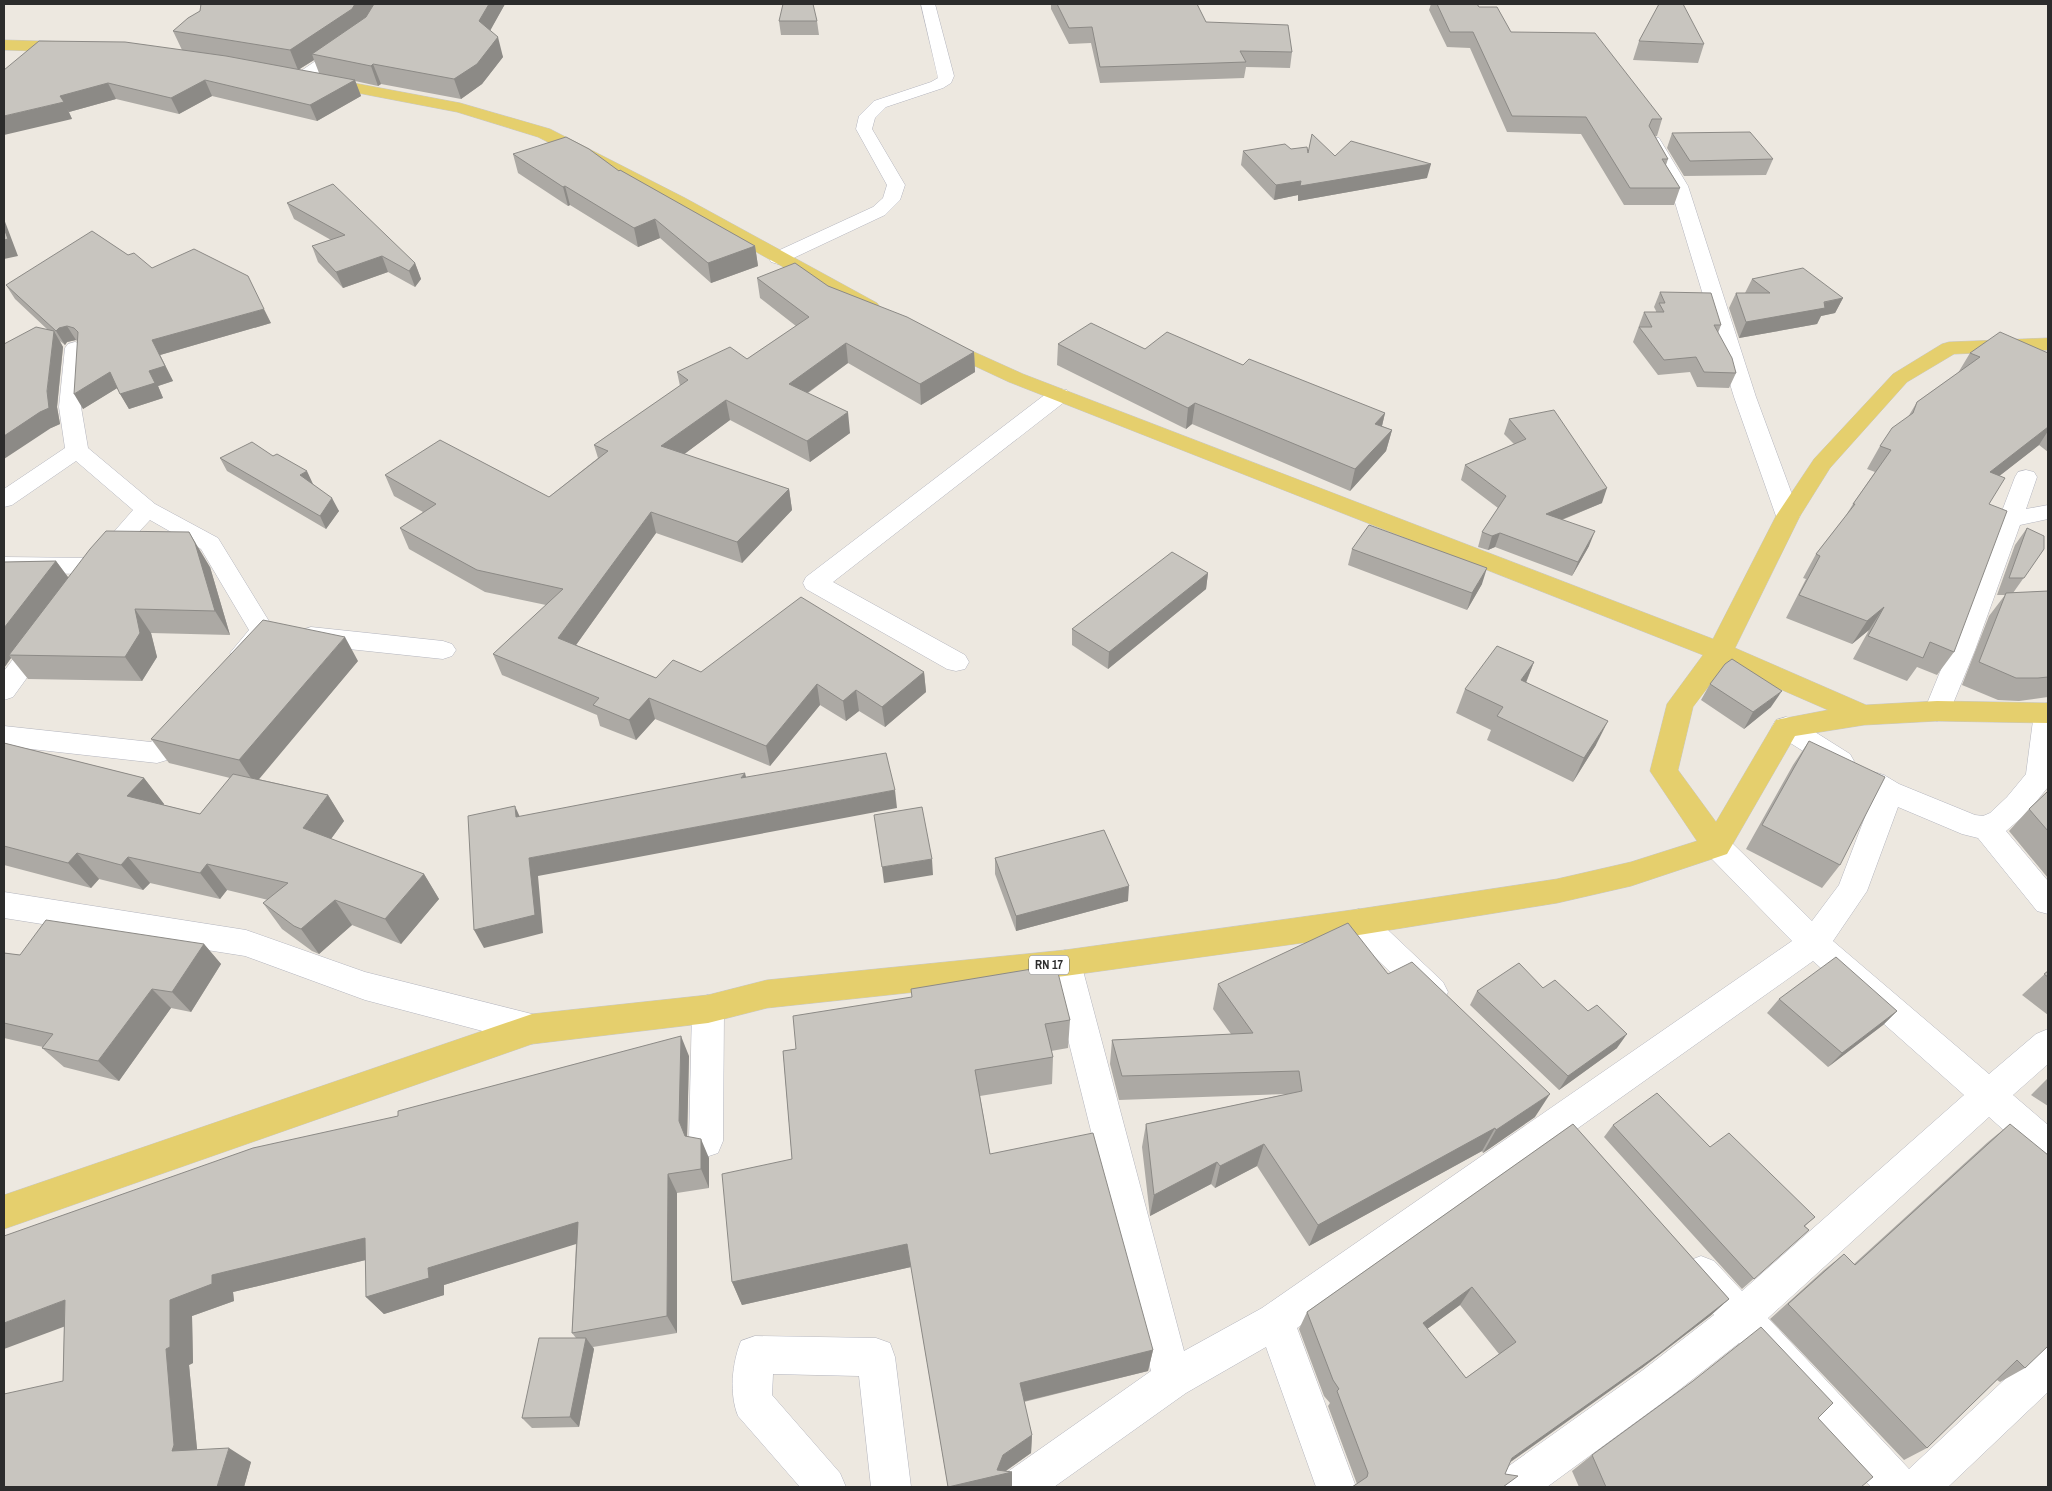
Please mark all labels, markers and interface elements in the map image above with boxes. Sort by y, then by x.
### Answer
road number: RN 17 [1029,956,1069,974]

